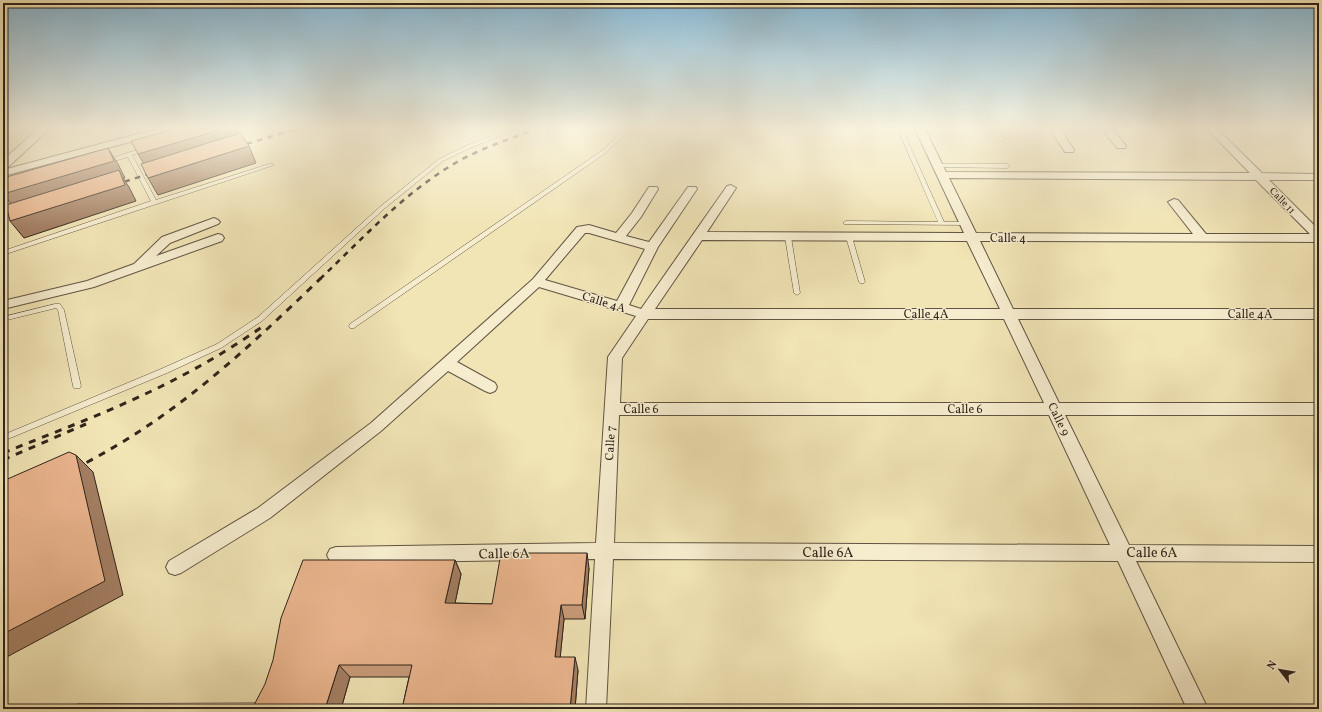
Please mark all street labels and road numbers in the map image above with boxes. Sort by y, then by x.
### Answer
street label: Calle 11 [1266,184,1299,217]
street label: Calle 4 [990,231,1026,247]
street label: Calle 4A [580,289,628,317]
street label: Calle 4A [904,307,949,323]
street label: Calle 4A [1228,307,1273,323]
street label: Calle 9 [1043,400,1073,439]
street label: Calle 6 [623,402,659,418]
street label: Calle 6 [947,402,983,418]
street label: Calle 7 [602,425,620,461]
street label: Calle 6A [803,544,854,563]
street label: Calle 6A [1127,544,1178,563]
street label: Calle 6A [478,545,530,564]

